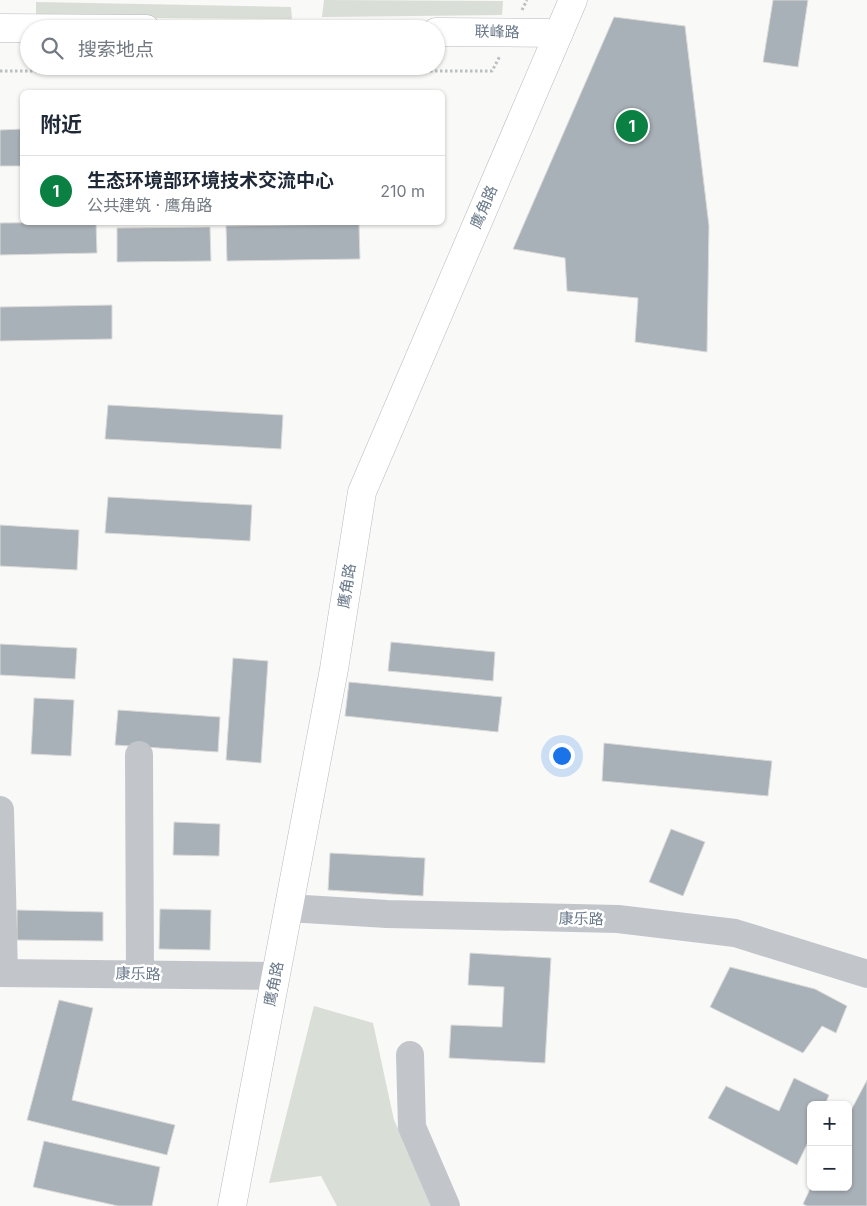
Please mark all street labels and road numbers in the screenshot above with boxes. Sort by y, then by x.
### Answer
street label: 联峰路 [474,22,520,41]
street label: 鹰角路 [466,182,501,231]
street label: 鹰角路 [334,562,359,610]
street label: 康乐路 [558,909,604,928]
street label: 鹰角路 [260,960,287,1008]
street label: 康乐路 [115,964,161,983]

